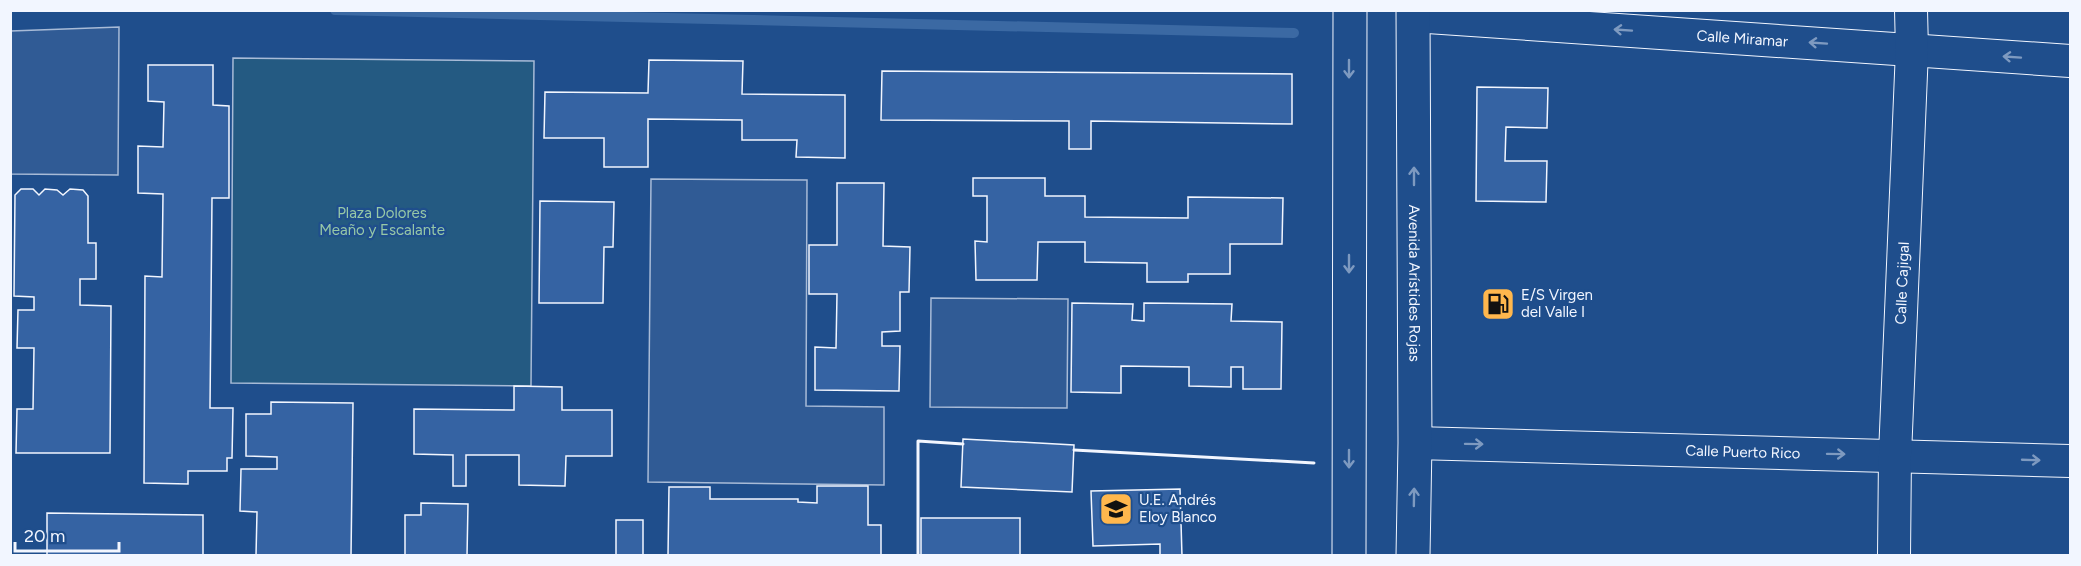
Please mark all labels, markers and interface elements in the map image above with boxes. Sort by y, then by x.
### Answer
one-way arrow [1614,25,1634,36]
street label: Calle Miramar [1696,26,1788,51]
one-way arrow [1808,38,1828,49]
one-way arrow [2003,51,2023,62]
one-way arrow [1343,58,1355,78]
one-way arrow [1408,167,1420,187]
park label: Plaza Dolores Meaño y Escalante [319,204,445,239]
street label: Avenida Arístides Rojas [1405,204,1424,362]
street label: Calle Cajigal [1891,241,1913,325]
one-way arrow [1343,253,1355,273]
fuel station icon: E/S Virgen del Valle I [1480,286,1516,322]
place label: E/S Virgen del Valle I [1521,286,1593,321]
one-way arrow [1463,439,1483,450]
street label: Calle Puerto Rico [1685,441,1801,463]
one-way arrow [1343,448,1355,468]
one-way arrow [1826,448,1846,459]
one-way arrow [2021,454,2041,465]
one-way arrow [1408,488,1420,508]
school or university icon: U.E. Andrés Eloy Blanco [1098,491,1134,527]
place label: U.E. Andrés Eloy Blanco [1139,491,1217,526]
scale bar [15,515,118,553]
text: 20 m [24,525,65,547]

